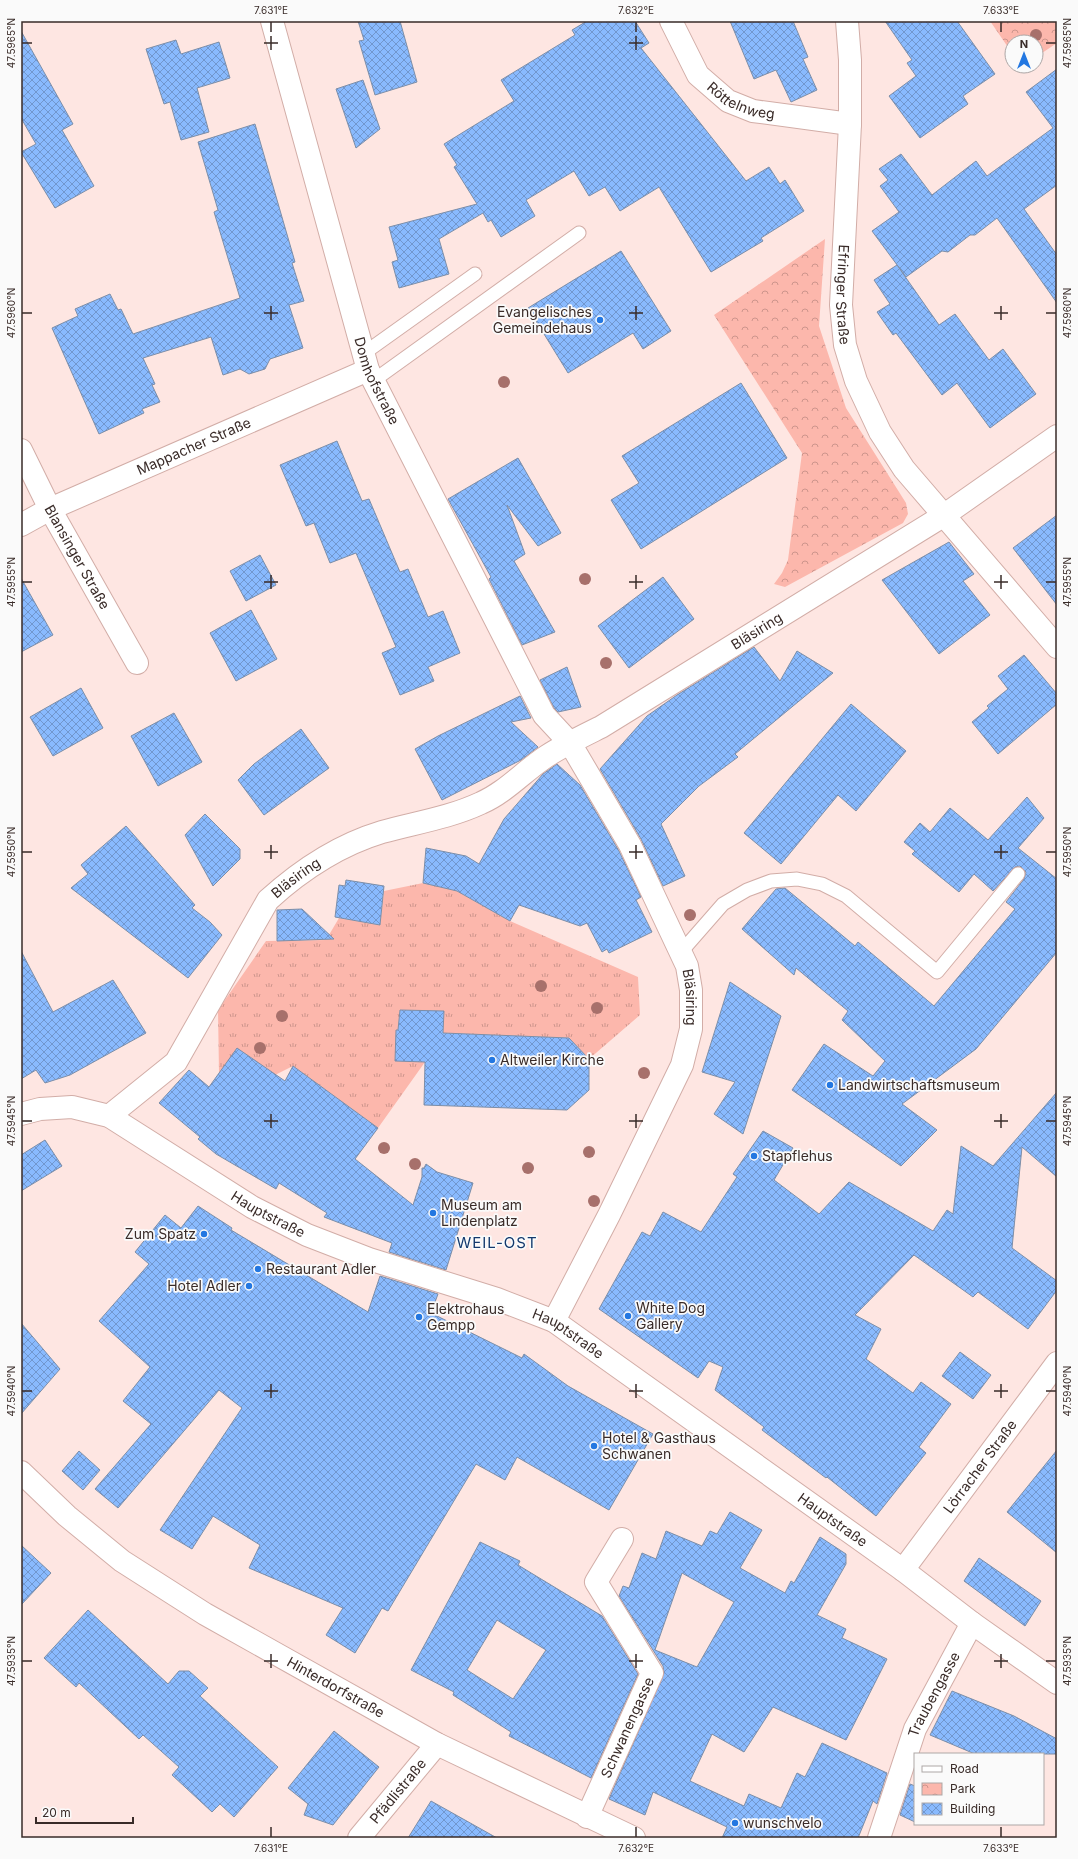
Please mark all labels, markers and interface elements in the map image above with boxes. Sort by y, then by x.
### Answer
text: 7.631°E [254,4,288,16]
text: 7.632°E [618,4,654,16]
text: 7.633°E [983,4,1019,16]
text: 47.5965°N [5,18,17,68]
text: 47.5965°N [1061,18,1073,68]
north arrow [1004,34,1044,74]
text: N [1020,37,1028,51]
street label: Röttelnweg [704,78,776,122]
street label: Efringer Straße [833,244,854,345]
text: 47.5960°N [5,288,17,338]
text: 47.5960°N [1061,288,1073,338]
place label: Evangelisches Gemeindehaus [493,303,592,336]
marker: Evangelisches Gemeindehaus [595,315,605,325]
street label: Domhofstraße [351,335,403,427]
street label: Mappacher Straße [134,413,253,478]
street label: Blansinger Straße [41,502,114,612]
text: 47.5955°N [5,557,17,607]
text: 47.5955°N [1061,557,1073,607]
street label: Bläsiring [728,608,785,653]
text: 47.5950°N [5,827,17,877]
text: 47.5950°N [1061,827,1073,877]
street label: Bläsiring [267,853,323,901]
street label: Bläsiring [680,967,700,1026]
place label: Altweiler Kirche [500,1051,604,1068]
marker: Altweiler Kirche [487,1055,497,1065]
place label: Landwirtschaftsmuseum [838,1076,1000,1093]
marker: Landwirtschaftsmuseum [825,1080,835,1090]
text: 47.5945°N [5,1096,17,1146]
text: 47.5945°N [1061,1096,1073,1146]
place label: Stapflehus [762,1147,833,1164]
marker: Stapflehus [749,1151,759,1161]
street label: Hauptstraße [228,1187,308,1241]
place label: Museum am Lindenplatz [441,1196,522,1229]
marker: Museum am Lindenplatz [428,1208,438,1218]
place label: Zum Spatz [125,1225,196,1242]
marker: Zum Spatz [199,1229,209,1239]
district label: WEIL-OST [456,1233,538,1252]
place label: Restaurant Adler [266,1260,376,1277]
marker: Restaurant Adler [253,1264,263,1274]
place label: Hotel Adler [167,1277,241,1294]
marker: Hotel Adler [244,1281,254,1291]
place label: White Dog Gallery [636,1299,705,1332]
place label: Elektrohaus Gempp [427,1300,504,1333]
street label: Hauptstraße [530,1305,607,1362]
marker: White Dog Gallery [623,1311,633,1321]
marker: Elektrohaus Gempp [414,1312,424,1322]
text: 47.5940°N [5,1366,17,1416]
text: 47.5940°N [1061,1366,1073,1416]
street label: Lörracher Straße [939,1416,1020,1516]
place label: Hotel & Gasthaus Schwanen [602,1429,716,1462]
marker: Hotel & Gasthaus Schwanen [589,1441,599,1451]
street label: Hauptstraße [795,1489,871,1550]
text: 47.5935°N [5,1636,17,1686]
text: 47.5935°N [1061,1636,1073,1686]
street label: Traubengasse [904,1649,963,1739]
street label: Hinterdorfstraße [284,1653,388,1721]
street label: Schwanengasse [597,1674,657,1781]
legend [914,1753,1044,1825]
street label: Pfädlistraße [366,1755,429,1827]
text: Road [950,1761,979,1776]
text: Park [950,1781,976,1796]
scale bar [36,1799,133,1825]
text: Building [950,1801,995,1816]
text: 20 m [42,1805,71,1820]
place label: wunschvelo [743,1814,822,1831]
marker: wunschvelo [730,1818,740,1828]
text: 7.631°E [254,1842,288,1854]
text: 7.632°E [618,1842,654,1854]
text: 7.633°E [983,1842,1019,1854]

